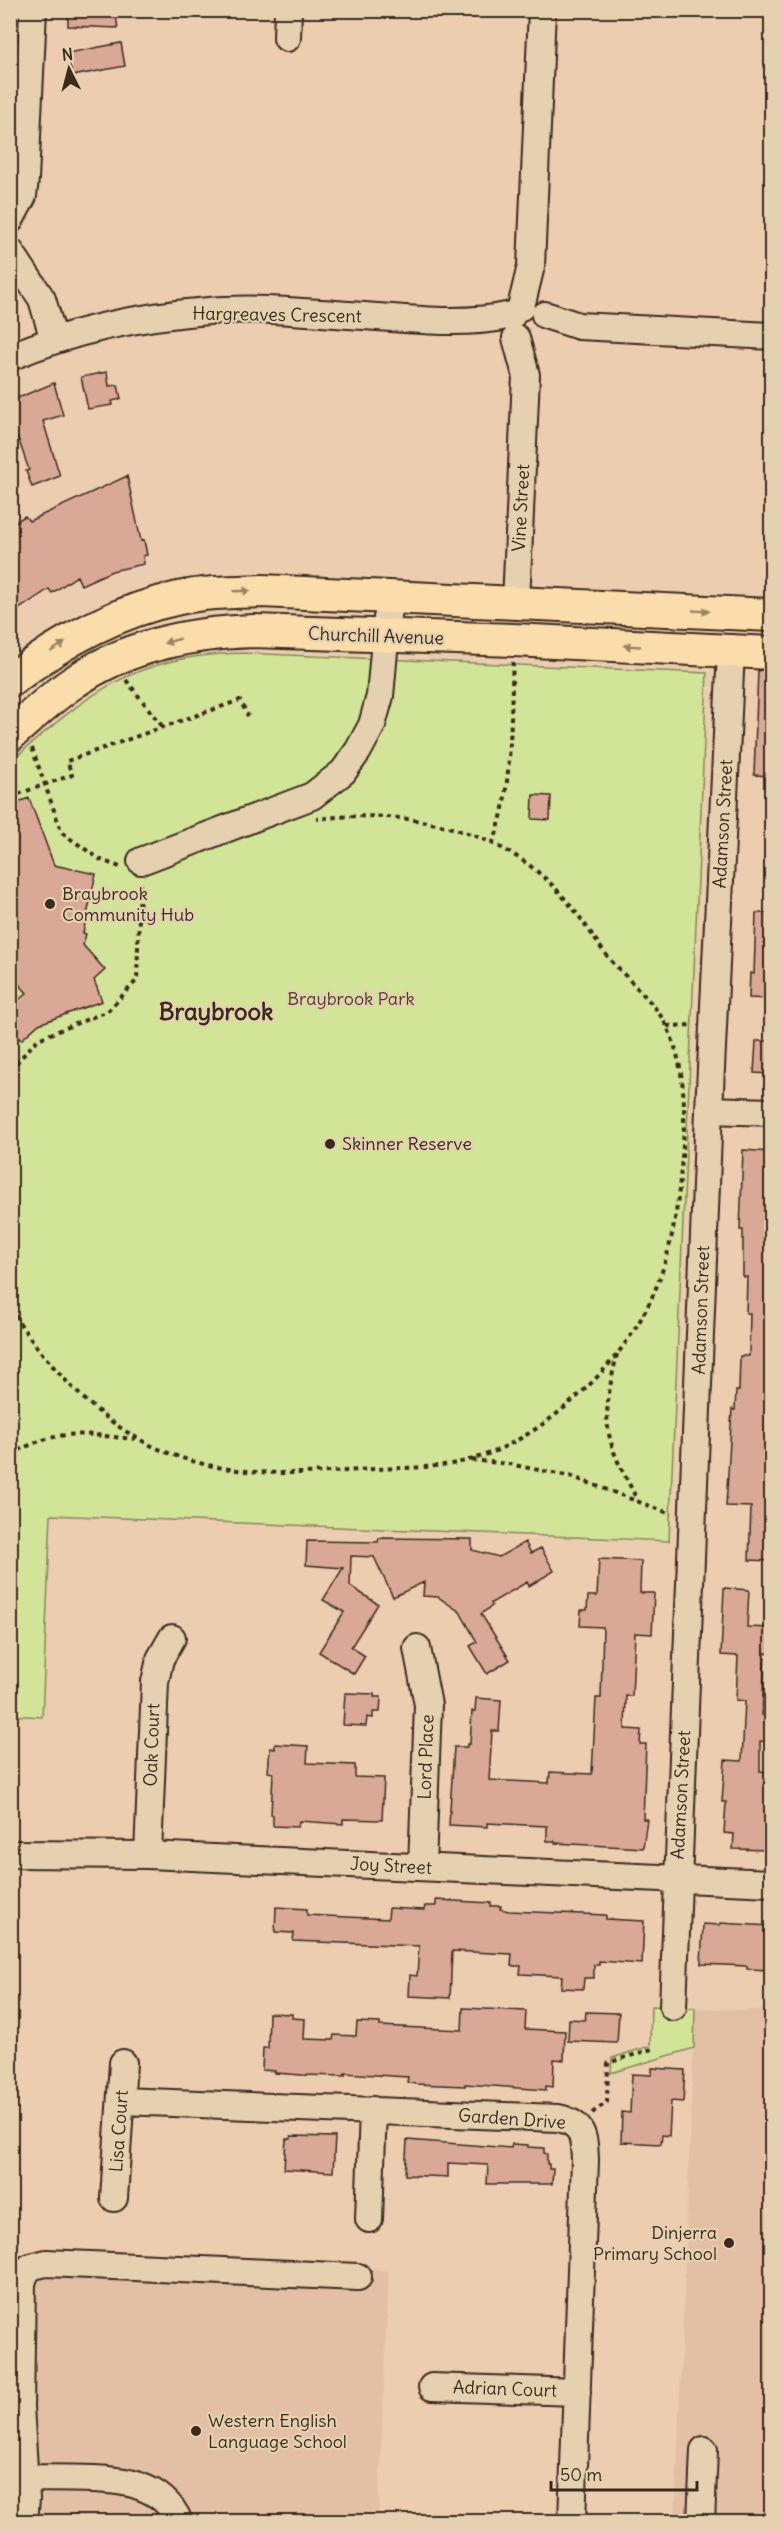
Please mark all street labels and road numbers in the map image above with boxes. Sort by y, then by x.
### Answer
street label: Hargreaves Crescent [192,302,362,327]
street label: Vine Street [507,464,534,552]
street label: Churchill Avenue [308,622,444,649]
street label: Adamson Street [708,759,737,889]
street label: Adamson Street [687,1245,714,1375]
street label: Oak Court [139,1703,164,1787]
street label: Lord Place [413,1714,438,1800]
street label: Adamson Street [666,1730,695,1860]
street label: Joy Street [350,1852,432,1879]
street label: Lisa Court [104,2089,133,2173]
street label: Garden Drive [457,2103,567,2134]
street label: Adrian Court [453,2375,557,2402]

